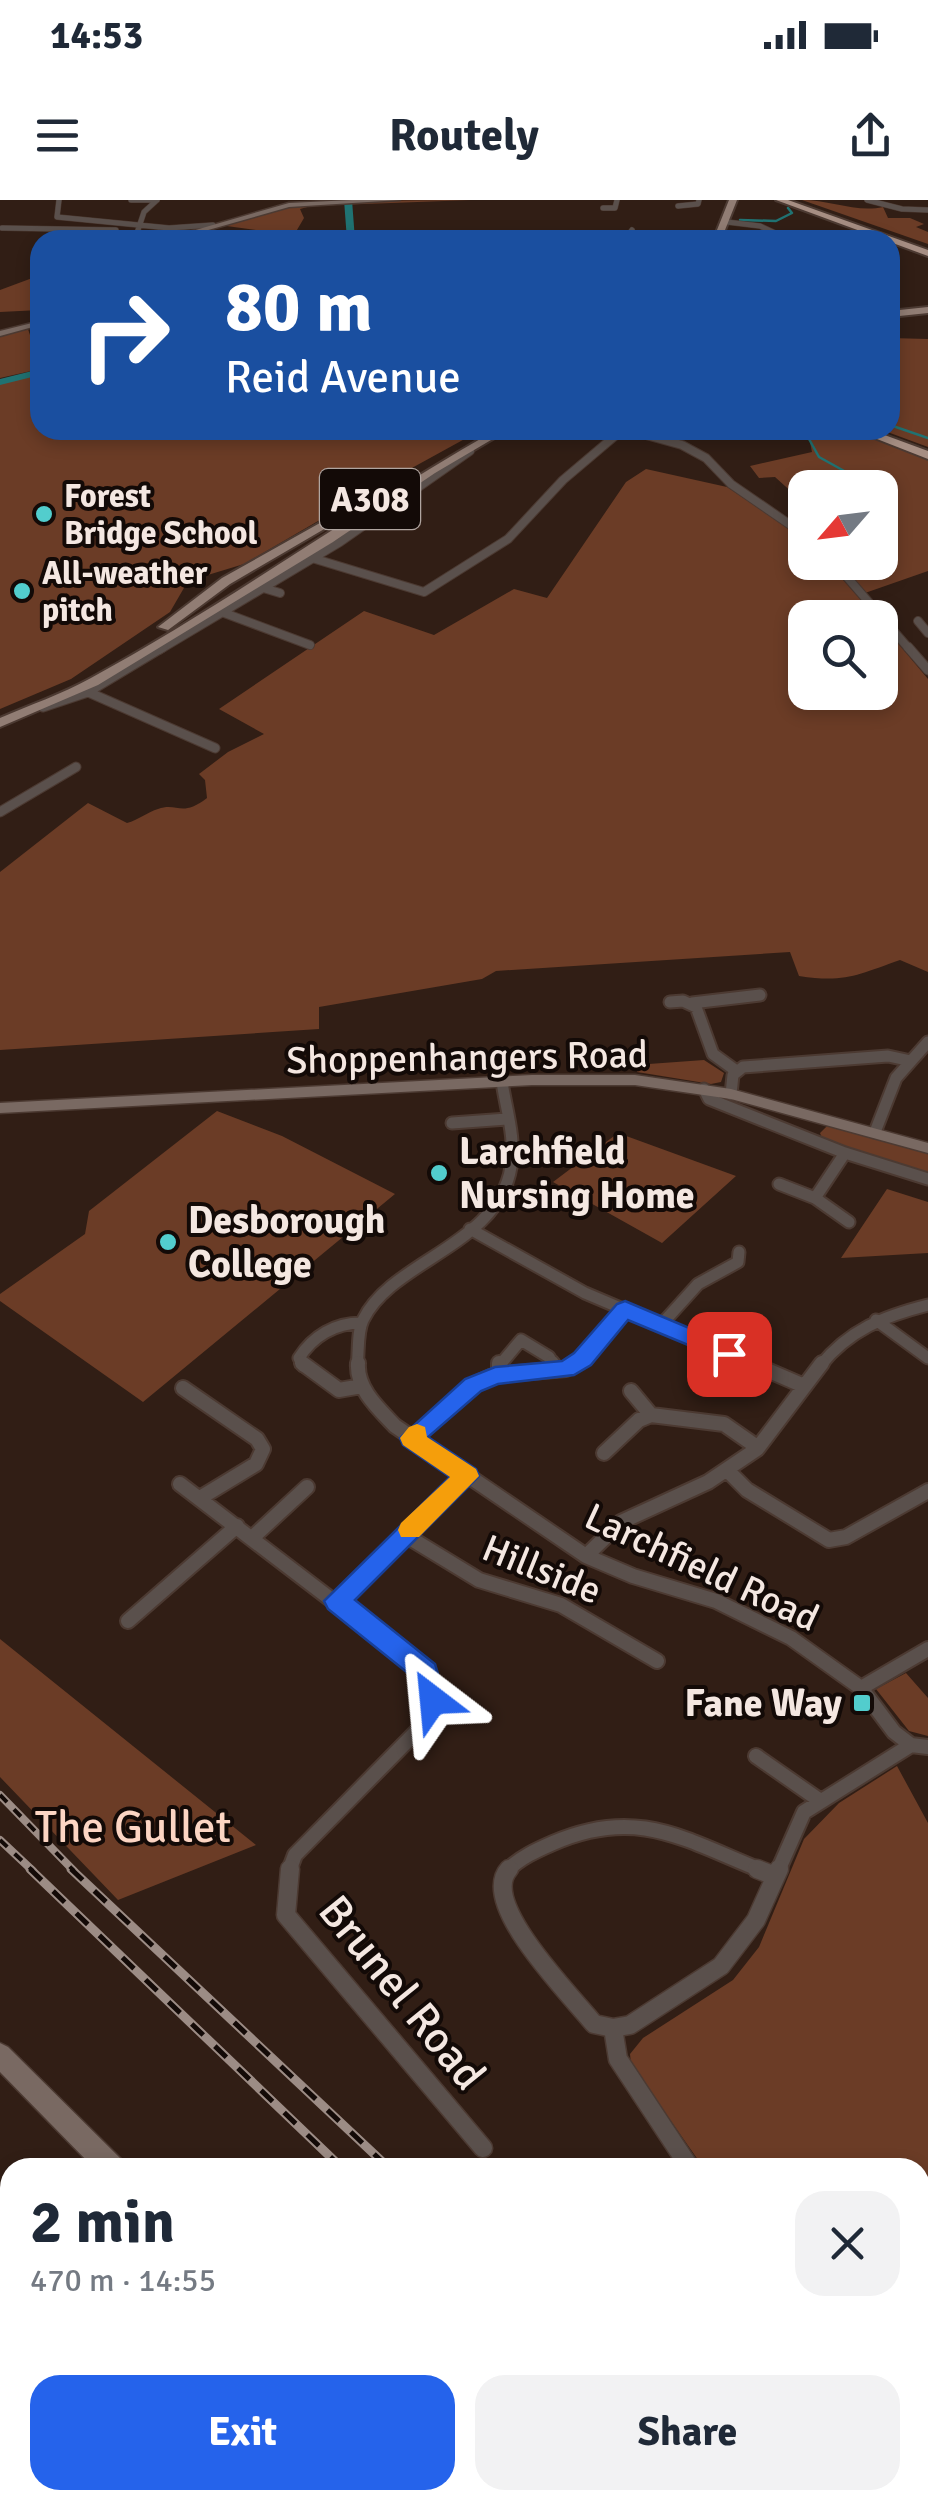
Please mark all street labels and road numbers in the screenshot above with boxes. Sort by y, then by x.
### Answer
road number: A308 [320,469,420,529]
street label: Shoppenhangers Road [286,1031,648,1084]
street label: Larchfield Road [577,1493,826,1642]
street label: Hillside [476,1524,608,1614]
street label: Brunel Road [307,1885,497,2101]

